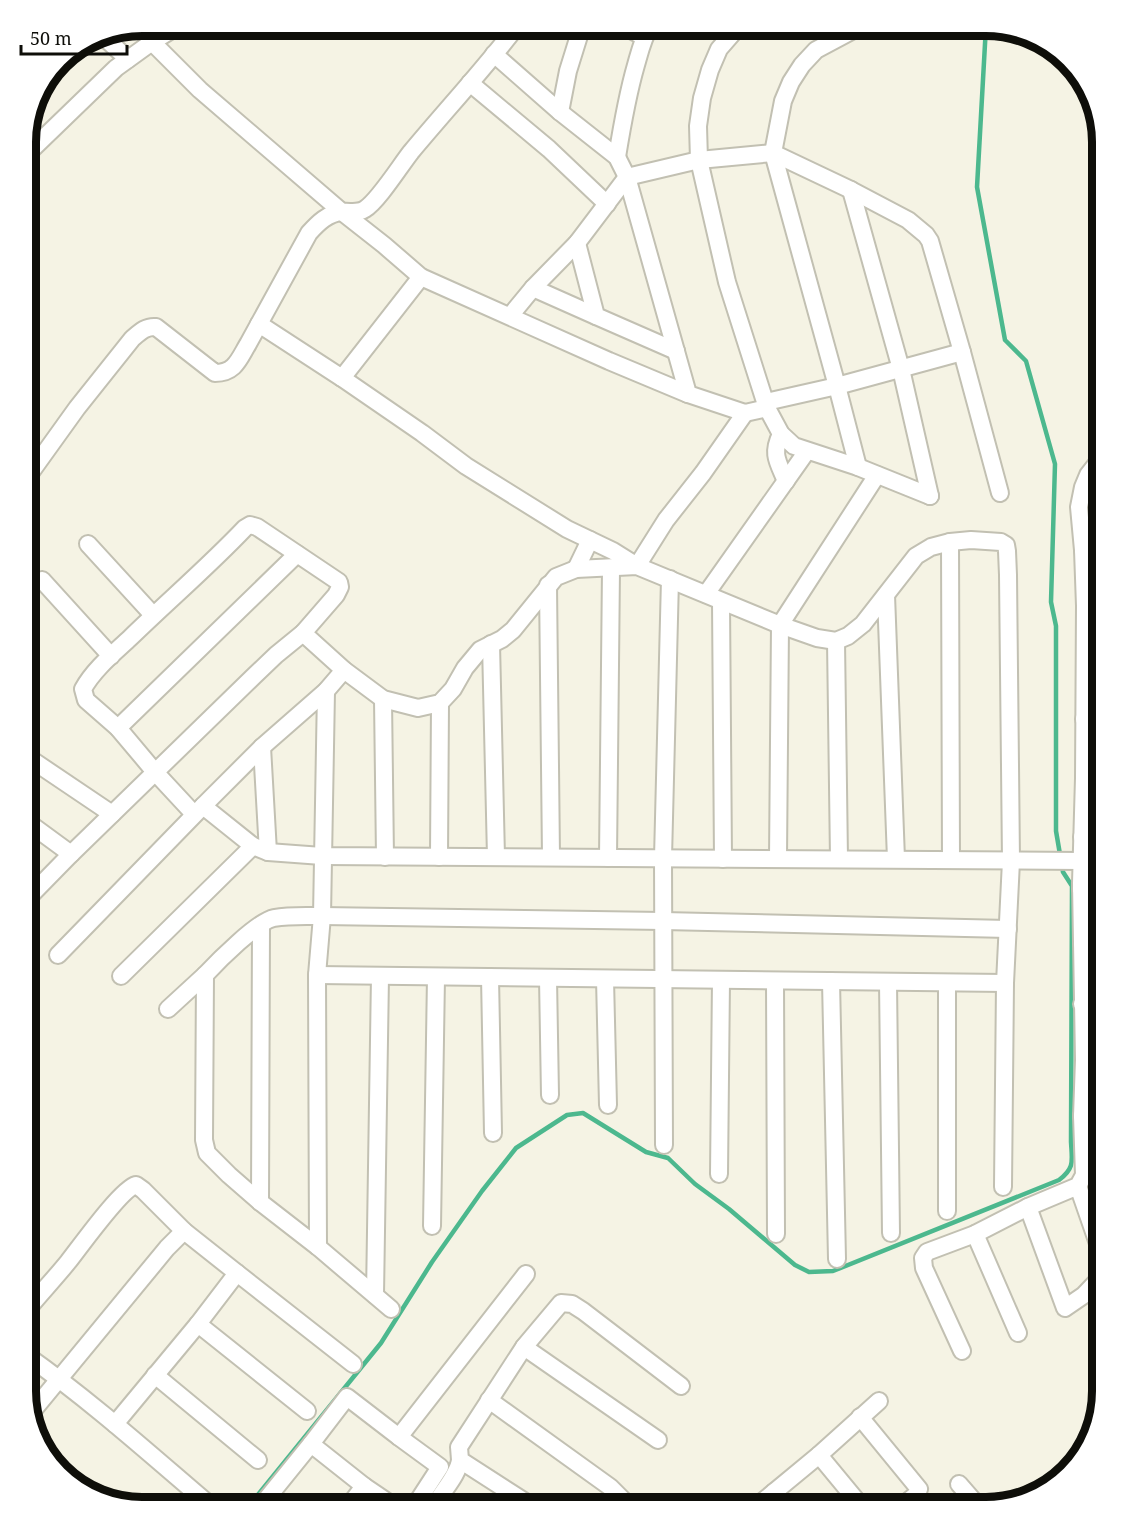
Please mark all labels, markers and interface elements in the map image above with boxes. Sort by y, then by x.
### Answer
scale bar [21,18,128,56]
text: 50 m [30,26,72,50]

